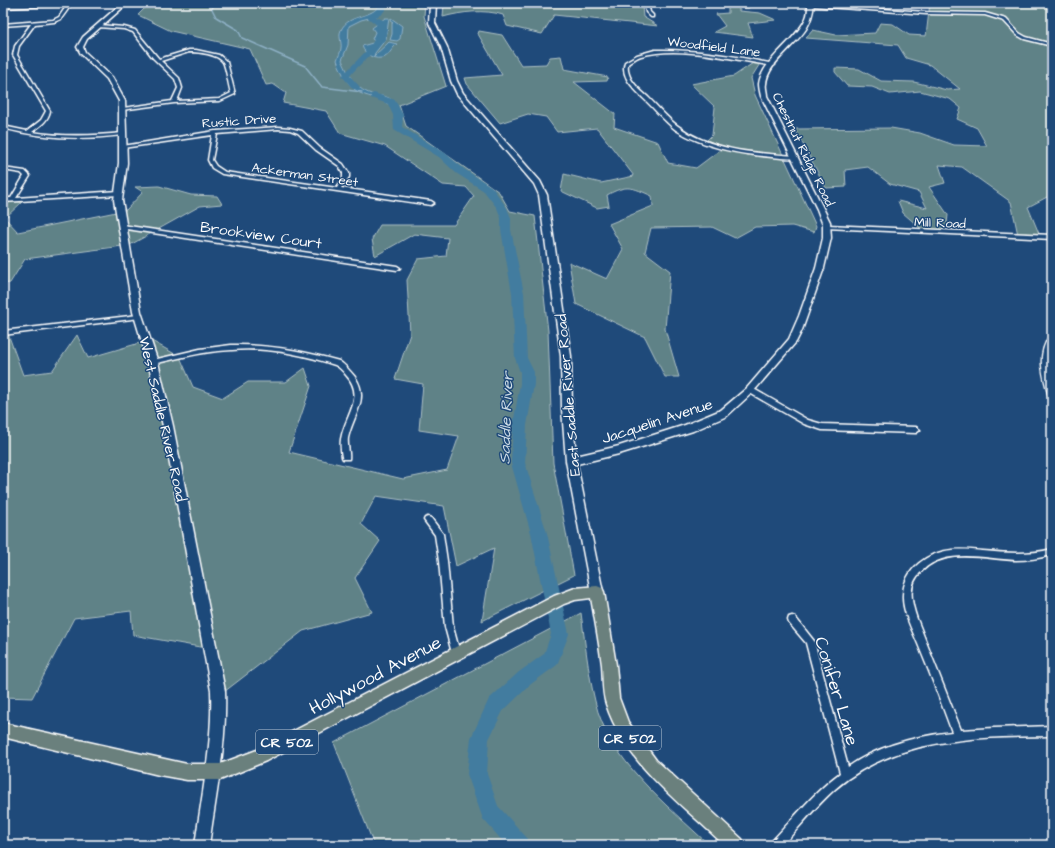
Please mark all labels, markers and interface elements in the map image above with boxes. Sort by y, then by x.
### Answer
street label: Woodfield Lane [666,32,761,62]
street label: Chestnut Ridge Road [767,89,839,210]
street label: Rustic Drive [201,109,277,133]
street label: Ackerman Street [250,159,360,191]
street label: Mill Road [914,213,967,233]
street label: Brookview Court [199,217,323,254]
street label: East Saddle River Road [551,313,586,477]
street label: West Saddle River Road [133,335,192,504]
water label: Saddle River [493,370,519,464]
street label: Jacquelin Avenue [599,394,715,449]
street label: Hollywood Avenue [305,630,446,722]
street label: Conifer Lane [808,634,865,749]
road number: CR 502 [599,726,661,750]
road number: CR 502 [256,730,318,754]

